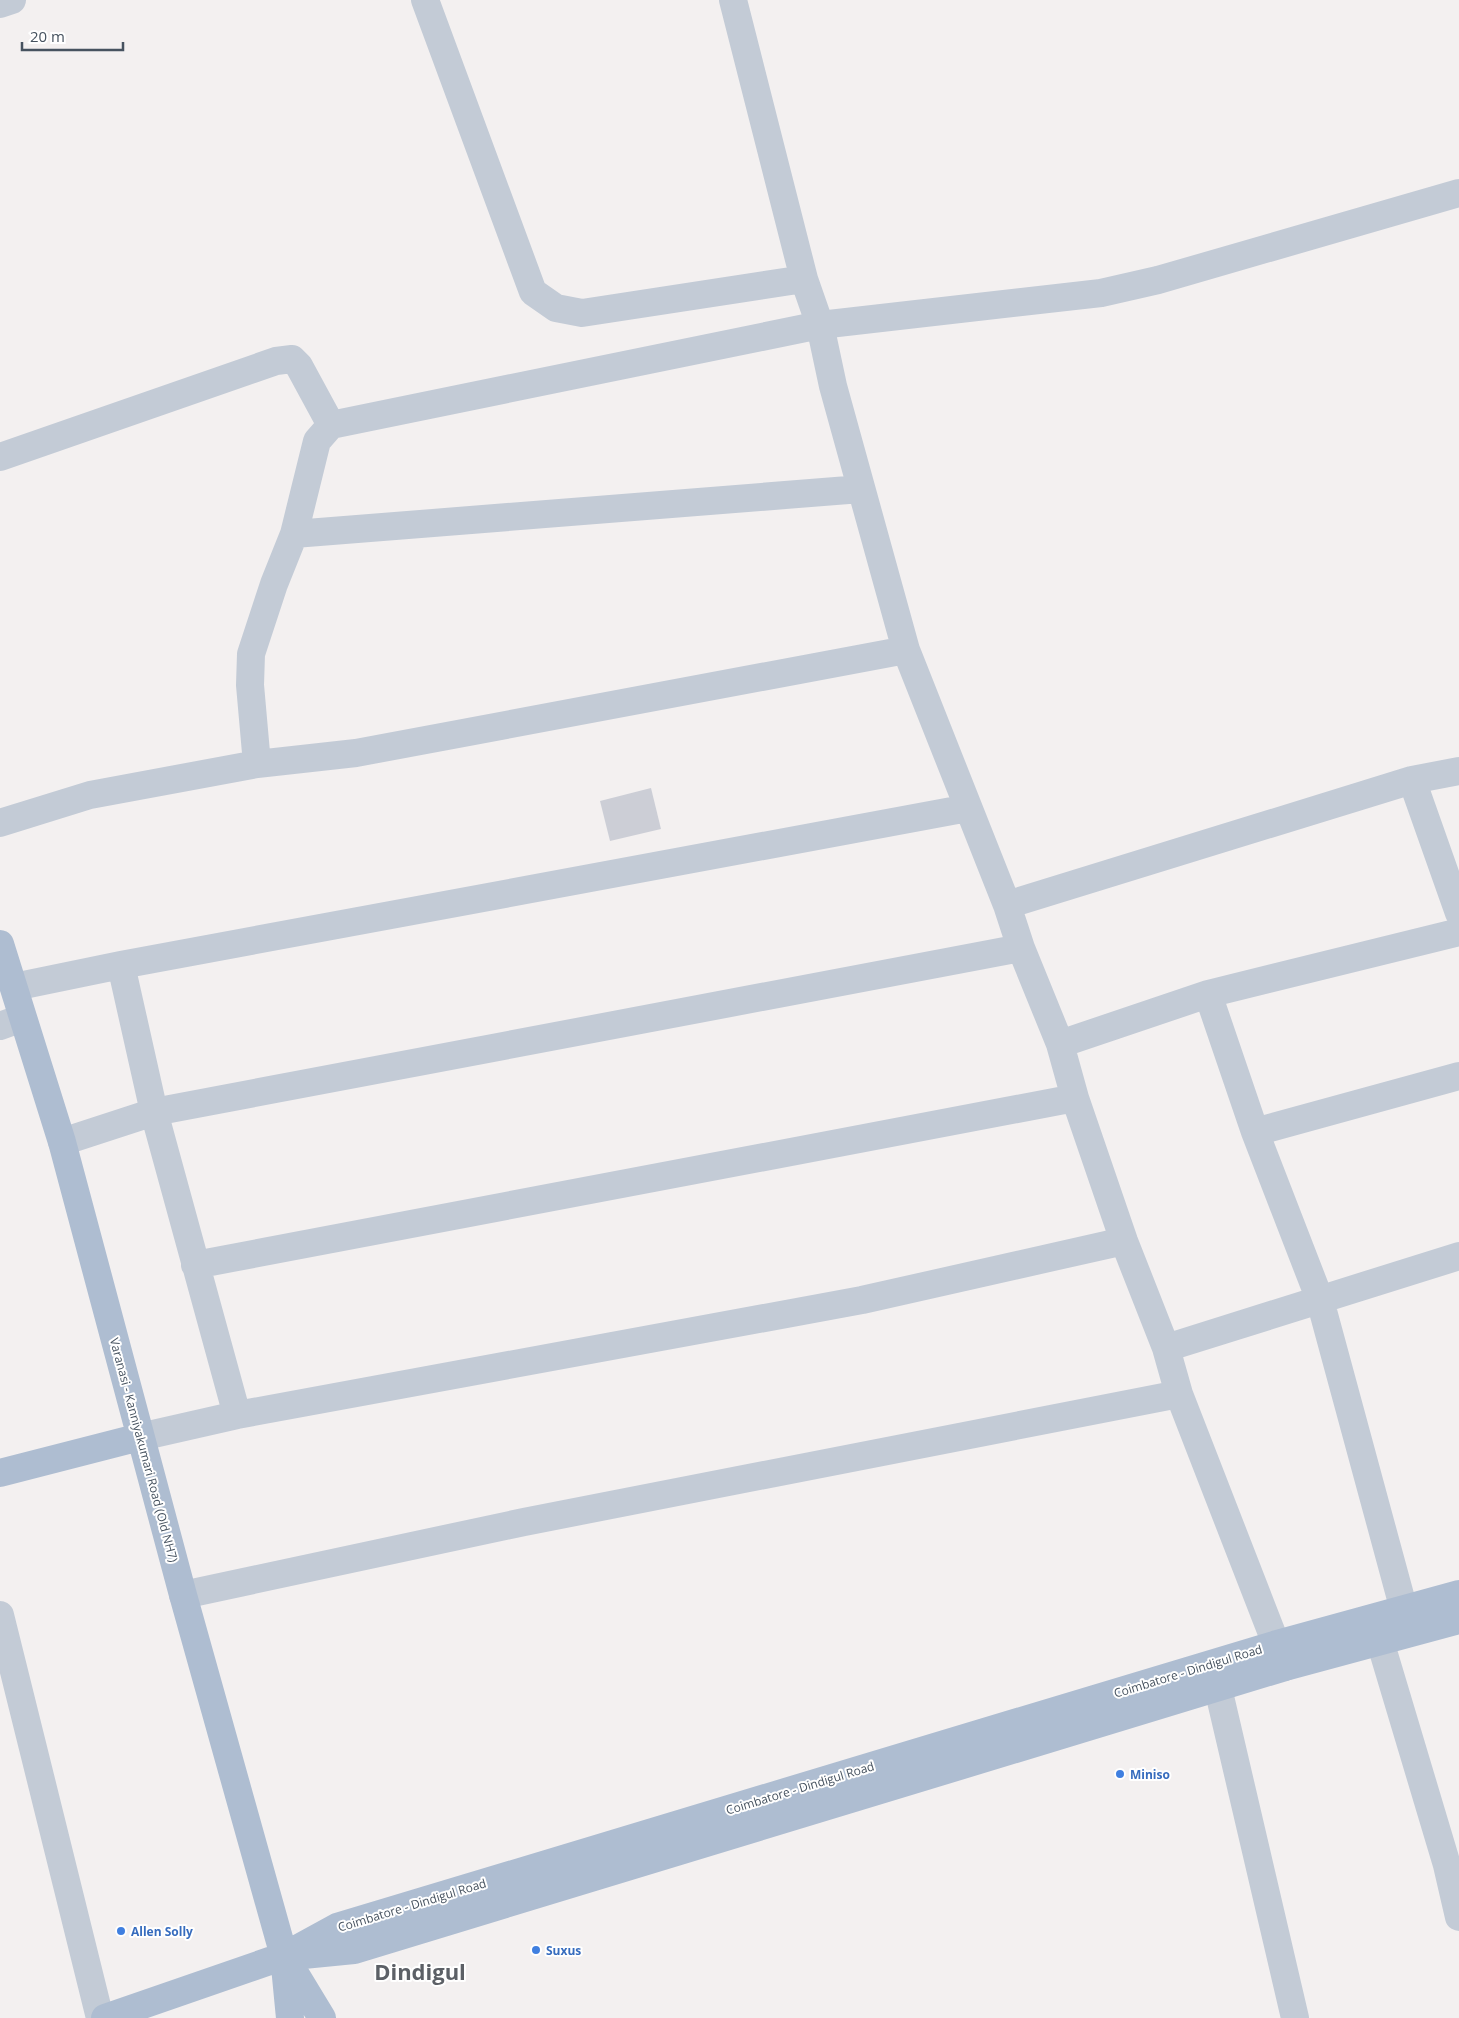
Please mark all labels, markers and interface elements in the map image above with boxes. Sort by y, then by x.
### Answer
scale bar [22,20,124,52]
text: 20 m [30,26,65,46]
street label: Varanasi - Kanniyakumari Road (Old NH7) [106,1336,182,1564]
street label: Coimbatore - Dindigul Road [1112,1640,1264,1702]
street label: Coimbatore - Dindigul Road [724,1757,876,1819]
place label: Miniso [1130,1766,1170,1783]
marker: Miniso [1114,1768,1126,1780]
street label: Coimbatore - Dindigul Road [336,1874,488,1936]
place label: Allen Solly [131,1923,193,1940]
marker: Allen Solly [115,1925,127,1937]
place label: Suxus [546,1942,581,1959]
marker: Suxus [530,1944,542,1956]
district label: Dindigul [374,1956,466,1986]

